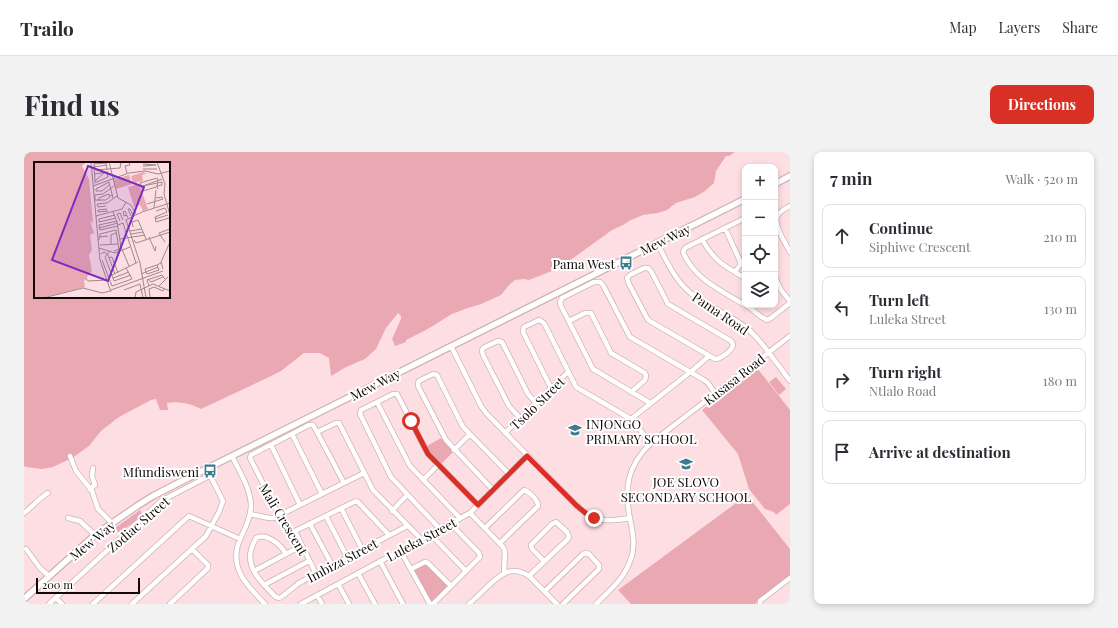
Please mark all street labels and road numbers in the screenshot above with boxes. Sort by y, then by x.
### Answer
street label: Mew Way [637,219,693,259]
street label: Pama Road [689,288,753,338]
street label: Kusasa Road [700,349,768,408]
street label: Mew Way [347,364,403,404]
street label: Tsolo Street [506,372,568,433]
street label: Mali Crescent [256,480,312,558]
street label: Zodiac Street [103,492,173,556]
street label: Luleka Street [383,513,459,565]
street label: Mew Way [66,516,119,564]
street label: Imbiza Street [304,534,381,586]

